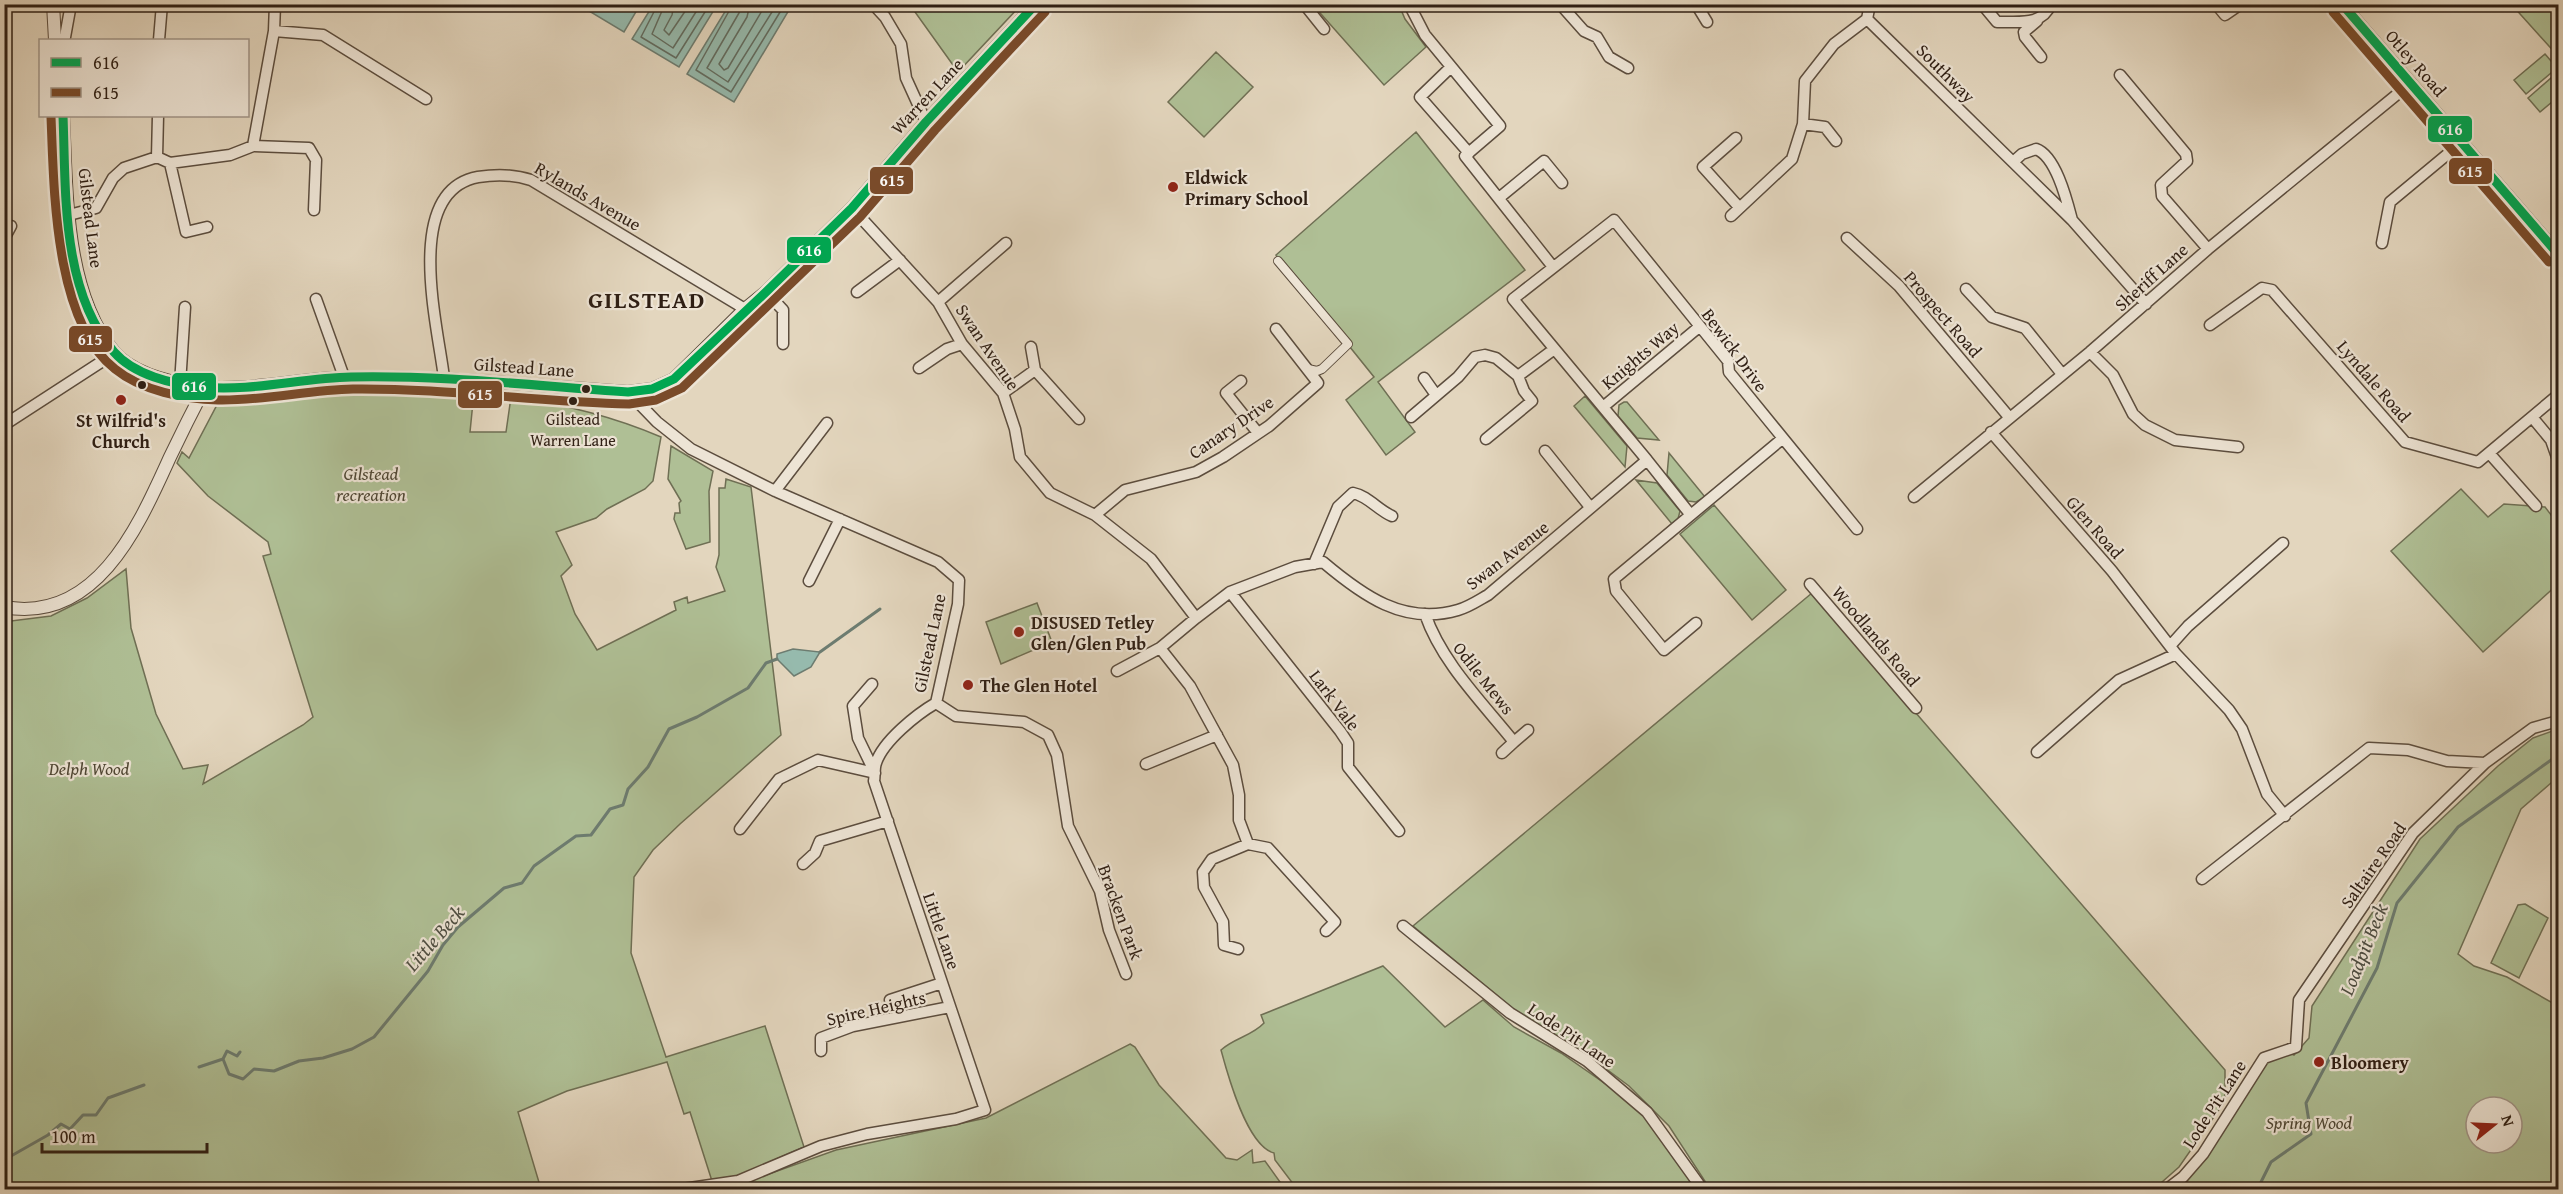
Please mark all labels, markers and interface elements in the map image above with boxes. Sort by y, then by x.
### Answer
street label: Otley Road [2379,23,2453,103]
street label: Southway [1910,37,1982,109]
legend [39,39,249,117]
text: 616 [93,49,119,76]
street label: Warren Lane [884,52,970,140]
text: 615 [93,79,119,106]
line badge: 616 [2427,115,2473,143]
text: 616 [2438,117,2462,141]
street label: Rylands Avenue [530,155,646,237]
line badge: 615 [2448,157,2493,185]
text: 615 [2458,159,2482,183]
place label: Eldwick Primary School [1185,164,1309,212]
street label: Gilstead Lane [71,166,111,270]
line badge: 615 [869,166,914,195]
text: 615 [880,168,904,192]
marker: Eldwick Primary School [1166,180,1180,194]
line badge: 616 [786,236,832,264]
street label: Sheriff Lane [2108,236,2194,318]
text: 616 [797,238,821,262]
street label: Prospect Road [1898,265,1989,364]
district label: GILSTEAD [588,282,706,317]
street label: Swan Avenue [949,298,1027,396]
street label: Bewick Drive [1695,303,1775,397]
street label: Knights Way [1595,314,1685,396]
line badge: 615 [68,325,113,353]
text: 615 [78,327,102,351]
street label: Lyndale Road [2331,334,2418,428]
street label: Gilstead Lane [473,350,575,384]
line badge: 616 [171,372,217,401]
text: 616 [182,374,206,398]
unlabelled marker [136,379,148,391]
line badge: 615 [457,380,503,409]
text: 615 [468,382,492,406]
unlabelled marker [580,383,592,395]
street label: Canary Drive [1183,389,1279,465]
marker: St Wilfrid's Church [114,393,128,407]
marker: Gilstead Warren Lane [567,395,579,407]
place label: St Wilfrid's Church [76,407,166,455]
place label: Gilstead Warren Lane [530,407,616,452]
park label: Gilstead recreation [336,460,406,508]
street label: Glen Road [2060,490,2130,565]
street label: Swan Avenue [1460,514,1554,596]
street label: Woodlands Road [1826,580,1927,693]
street label: Gilstead Lane [905,591,953,695]
place label: DISUSED Tetley Glen/Glen Pub [1031,609,1155,657]
marker: DISUSED Tetley Glen/Glen Pub [1012,625,1026,639]
street label: Odile Mews [1447,636,1521,720]
street label: Lark Vale [1303,664,1367,736]
place label: The Glen Hotel [980,672,1098,699]
marker: The Glen Hotel [961,678,975,692]
park label: Delph Wood [48,755,130,782]
street label: Saltaire Road [2333,816,2413,913]
street label: Bracken Park [1091,861,1151,964]
street label: Little Lane [916,889,968,973]
water label: Little Beck [396,898,471,978]
water label: Loadpit Beck [2331,898,2395,1000]
street label: Spire Heights [824,983,928,1033]
street label: Lode Pit Lane [1523,996,1621,1074]
place label: Bloomery [2331,1049,2409,1076]
street label: Lode Pit Lane [2175,1054,2253,1154]
marker: Bloomery [2312,1055,2326,1069]
north arrow [2464,1095,2524,1155]
park label: Spring Wood [2266,1109,2353,1136]
text: N [2495,1112,2521,1129]
scale bar [42,1116,207,1154]
text: 100 m [51,1123,96,1150]

